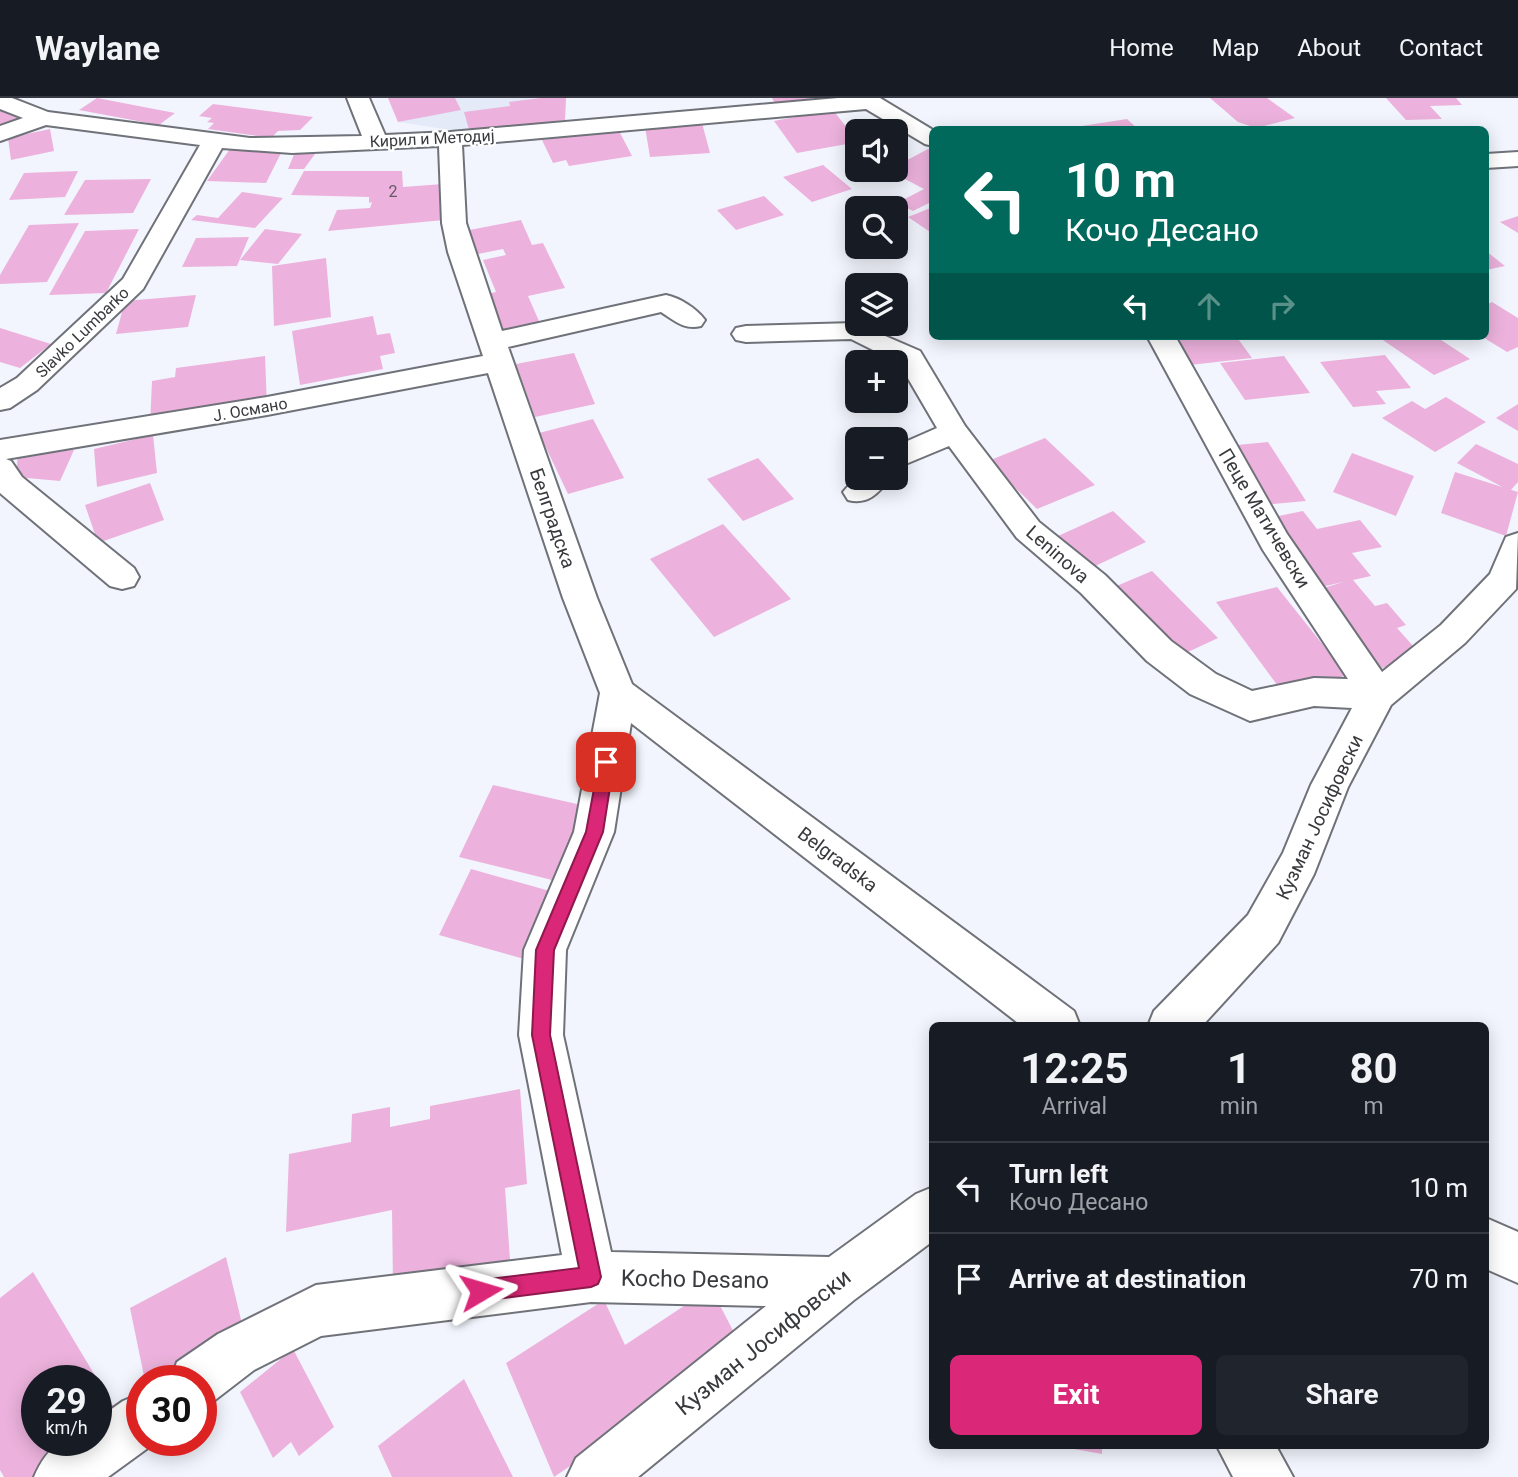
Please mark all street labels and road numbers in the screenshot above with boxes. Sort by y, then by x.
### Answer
street label: Кирил и Методиј [369,126,495,151]
street label: Slavko Lumbarko [32,283,133,382]
street label: Ј. Османо [211,394,289,425]
street label: Пеце Матичевски [1214,444,1315,592]
street label: Белградска [525,465,580,571]
street label: Leninova [1021,521,1094,588]
street label: Кузман Јосифовски [1271,731,1368,903]
street label: Belgradska [793,822,882,897]
street label: Кузман Јосифовски [670,1264,856,1421]
street label: Kocho Desano [621,1265,769,1294]

